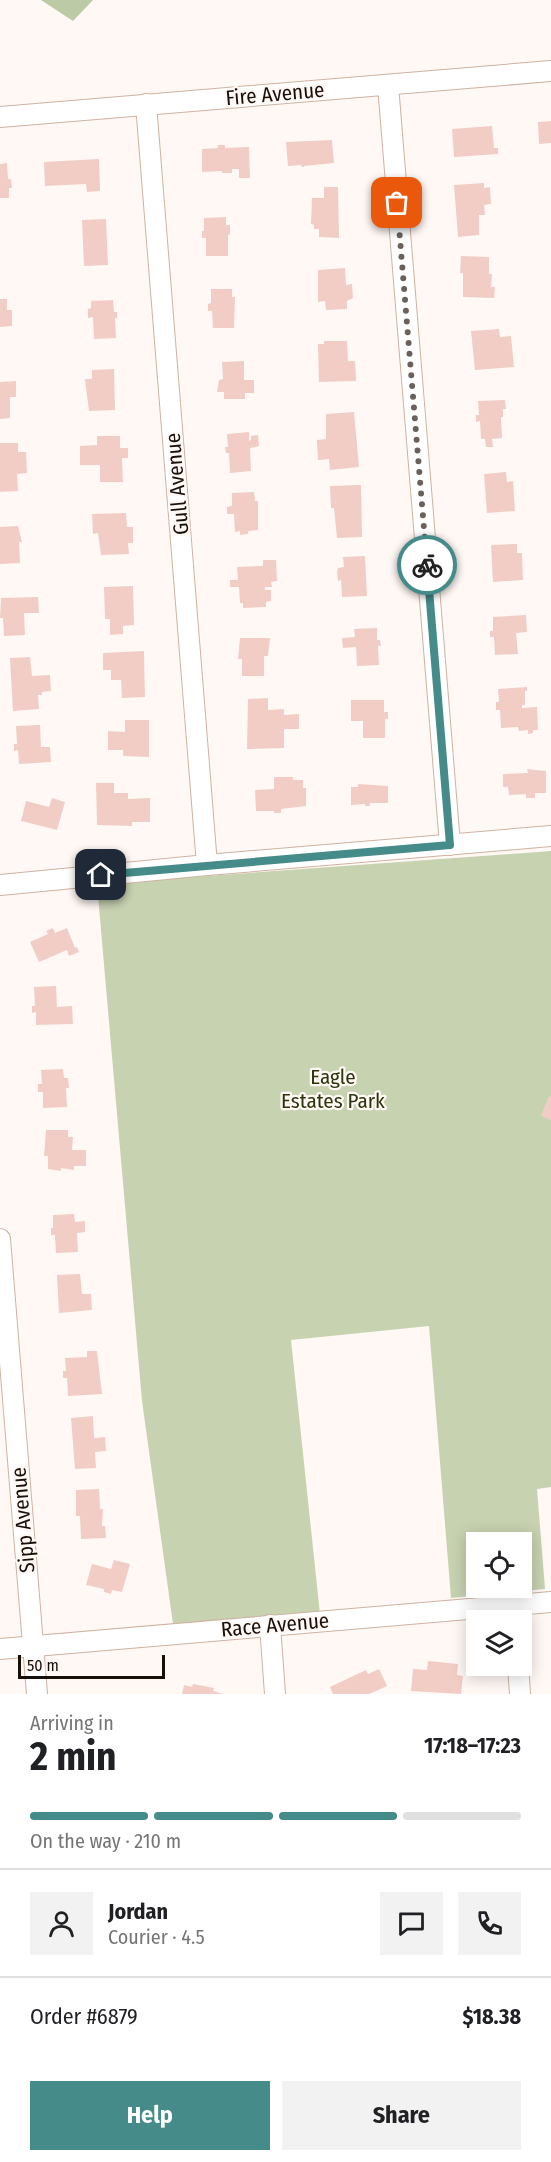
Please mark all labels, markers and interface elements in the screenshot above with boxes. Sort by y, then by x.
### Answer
street label: Fire Avenue [225,77,325,111]
pin [371,177,422,228]
icon: bag [380,186,413,219]
street label: Gull Avenue [160,432,194,536]
courier [397,535,457,595]
icon: bike [411,549,444,582]
pin [75,849,126,900]
icon: home [84,858,117,891]
park label: Eagle Estates Park [281,1064,385,1114]
street label: Sipp Avenue [5,1466,41,1574]
map controls [466,1532,532,1676]
button: locate [466,1532,532,1598]
street label: Race Avenue [220,1607,330,1643]
button: layers [466,1610,532,1676]
scale bar [18,1652,165,1680]
text: 50 m [27,1656,59,1675]
text: Arriving in [30,1711,114,1735]
text: 17:18–17:23 [424,1732,521,1759]
text: 2 min [30,1734,116,1780]
text: On the way · 210 m [30,1829,181,1853]
button: person [30,1892,93,1955]
button: chat [380,1892,443,1955]
button: phone [458,1892,521,1955]
text: Jordan [108,1898,168,1925]
text: Courier · 4.5 [108,1925,205,1949]
text: Order #6879 [30,2003,138,2030]
text: $18.38 [463,2003,521,2030]
button: Help [30,2081,270,2150]
button: Share [282,2081,521,2150]

